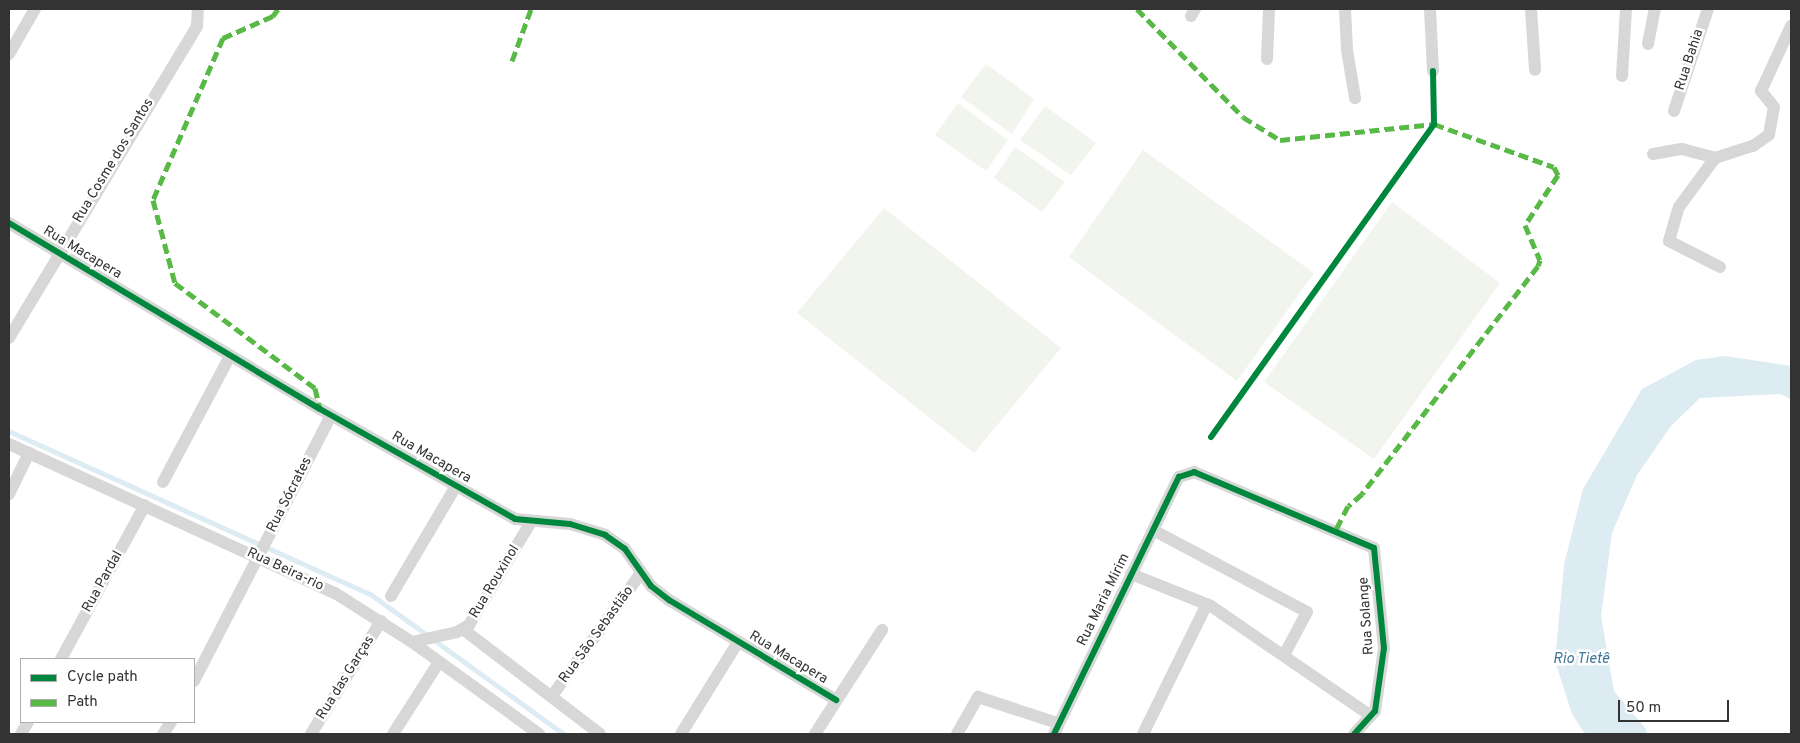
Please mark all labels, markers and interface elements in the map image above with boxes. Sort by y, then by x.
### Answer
street label: Rua Bahia [1672,27,1708,93]
street label: Rua Cosme dos Santos [70,96,158,226]
street label: Rua Macapera [40,223,124,283]
street label: Rua Macapera [388,429,474,487]
street label: Rua Sócrates [264,455,316,535]
street label: Rua Rouxinol [466,542,524,622]
street label: Rua Beira-rio [244,545,326,595]
street label: Rua Pardal [79,548,127,616]
street label: Rua Maria Mirim [1074,551,1134,649]
street label: Rua Solange [1356,576,1378,656]
street label: Rua São Sebastião [556,583,638,687]
street label: Rua Macapera [746,628,830,688]
street label: Rua das Garças [313,633,379,723]
water label: Rio Tietê [1552,651,1610,669]
legend [20,658,195,723]
text: Cycle path [67,668,138,687]
scale bar [1620,690,1731,722]
text: Path [67,693,98,712]
text: 50 m [1626,699,1661,718]

